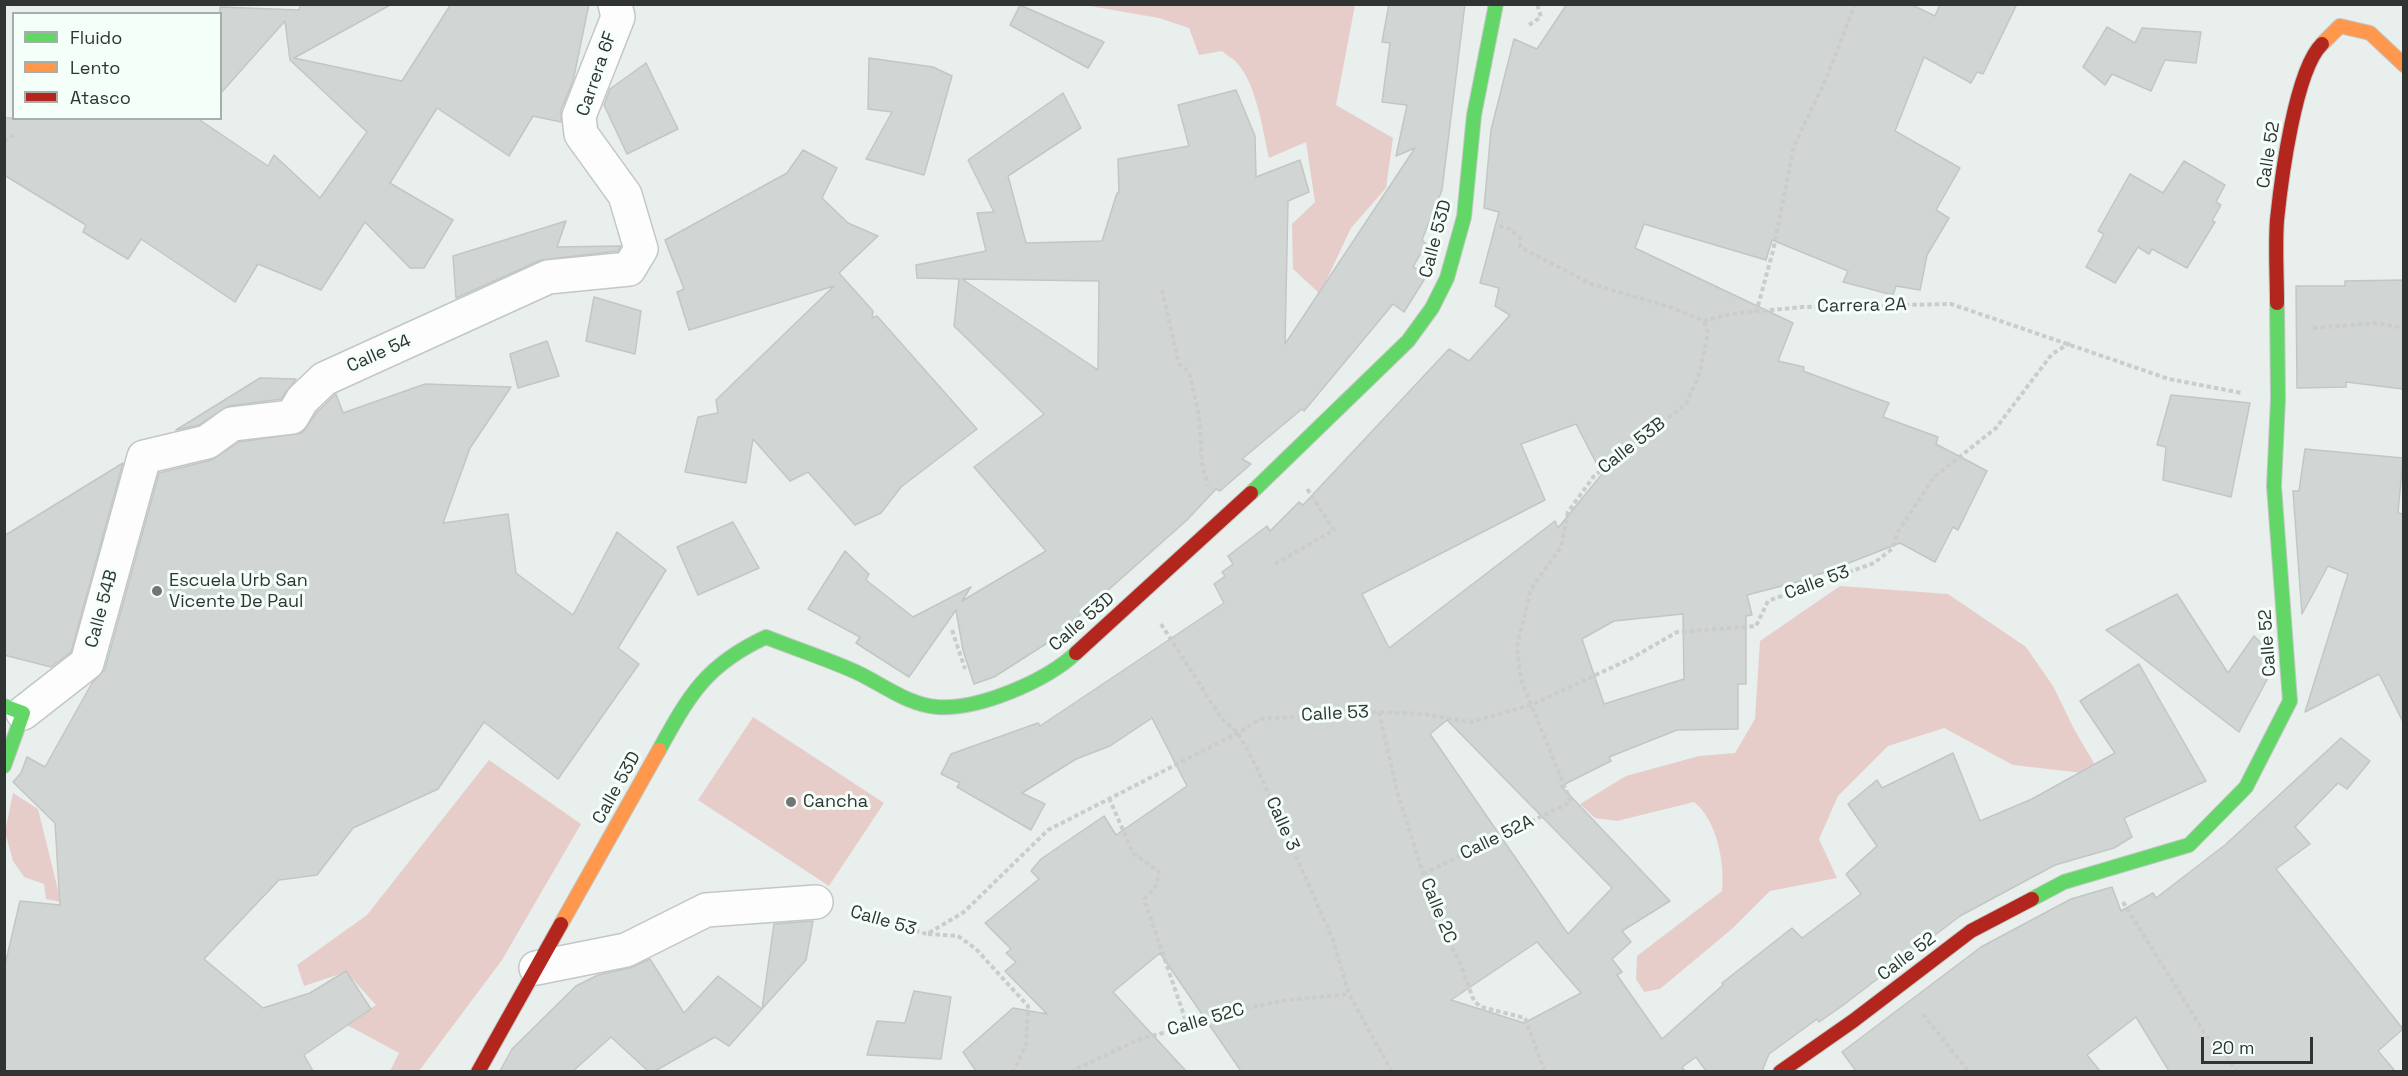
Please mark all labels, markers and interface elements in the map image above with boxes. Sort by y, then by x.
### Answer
legend [12,12,222,120]
text: Fluido [70,26,122,49]
street label: Carrera 6F [572,29,622,119]
text: Lento [70,56,120,79]
text: Atasco [70,86,131,109]
street label: Calle 52 [2253,120,2285,190]
street label: Calle 53D [1415,198,1457,280]
street label: Carrera 2A [1817,294,1907,318]
street label: Calle 54 [344,330,414,378]
street label: Calle 53B [1594,413,1670,479]
street label: Calle 53 [1782,561,1852,605]
street label: Calle 54B [81,568,123,650]
place label: Escuela Urb San Vicente De Paul [169,570,308,612]
marker: Escuela Urb San Vicente De Paul [150,584,164,598]
street label: Calle 53D [1045,588,1119,656]
street label: Calle 52 [2255,609,2281,677]
street label: Calle 53 [1301,701,1369,727]
street label: Calle 53D [588,748,646,828]
place label: Cancha [803,791,868,813]
street label: Calle 3 [1261,794,1303,854]
marker: Cancha [784,795,798,809]
street label: Calle 52A [1457,811,1537,865]
street label: Calle 2C [1415,875,1461,947]
street label: Calle 53 [848,901,918,941]
street label: Calle 52 [1874,928,1940,986]
street label: Calle 52C [1165,999,1247,1041]
scale bar [2204,1025,2316,1063]
text: 20 m [2212,1036,2255,1059]

